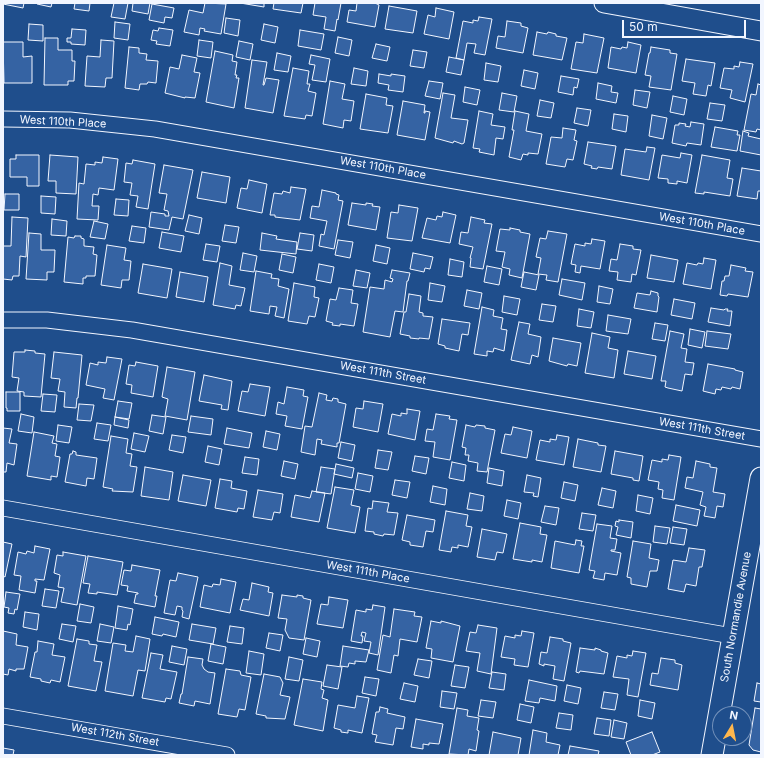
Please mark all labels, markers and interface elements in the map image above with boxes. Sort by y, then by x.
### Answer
scale bar [624,12,748,38]
text: 50 m [629,19,658,34]
street label: West 110th Place [19,113,107,131]
street label: West 110th Place [339,154,427,182]
street label: West 110th Place [658,210,746,238]
street label: West 111th Street [339,359,427,387]
street label: West 111th Street [658,415,746,443]
street label: South Normandie Avenue [718,551,754,683]
street label: West 111th Place [325,558,411,586]
north arrow [712,706,752,746]
text: N [729,708,739,723]
street label: West 112th Street [70,721,160,749]

